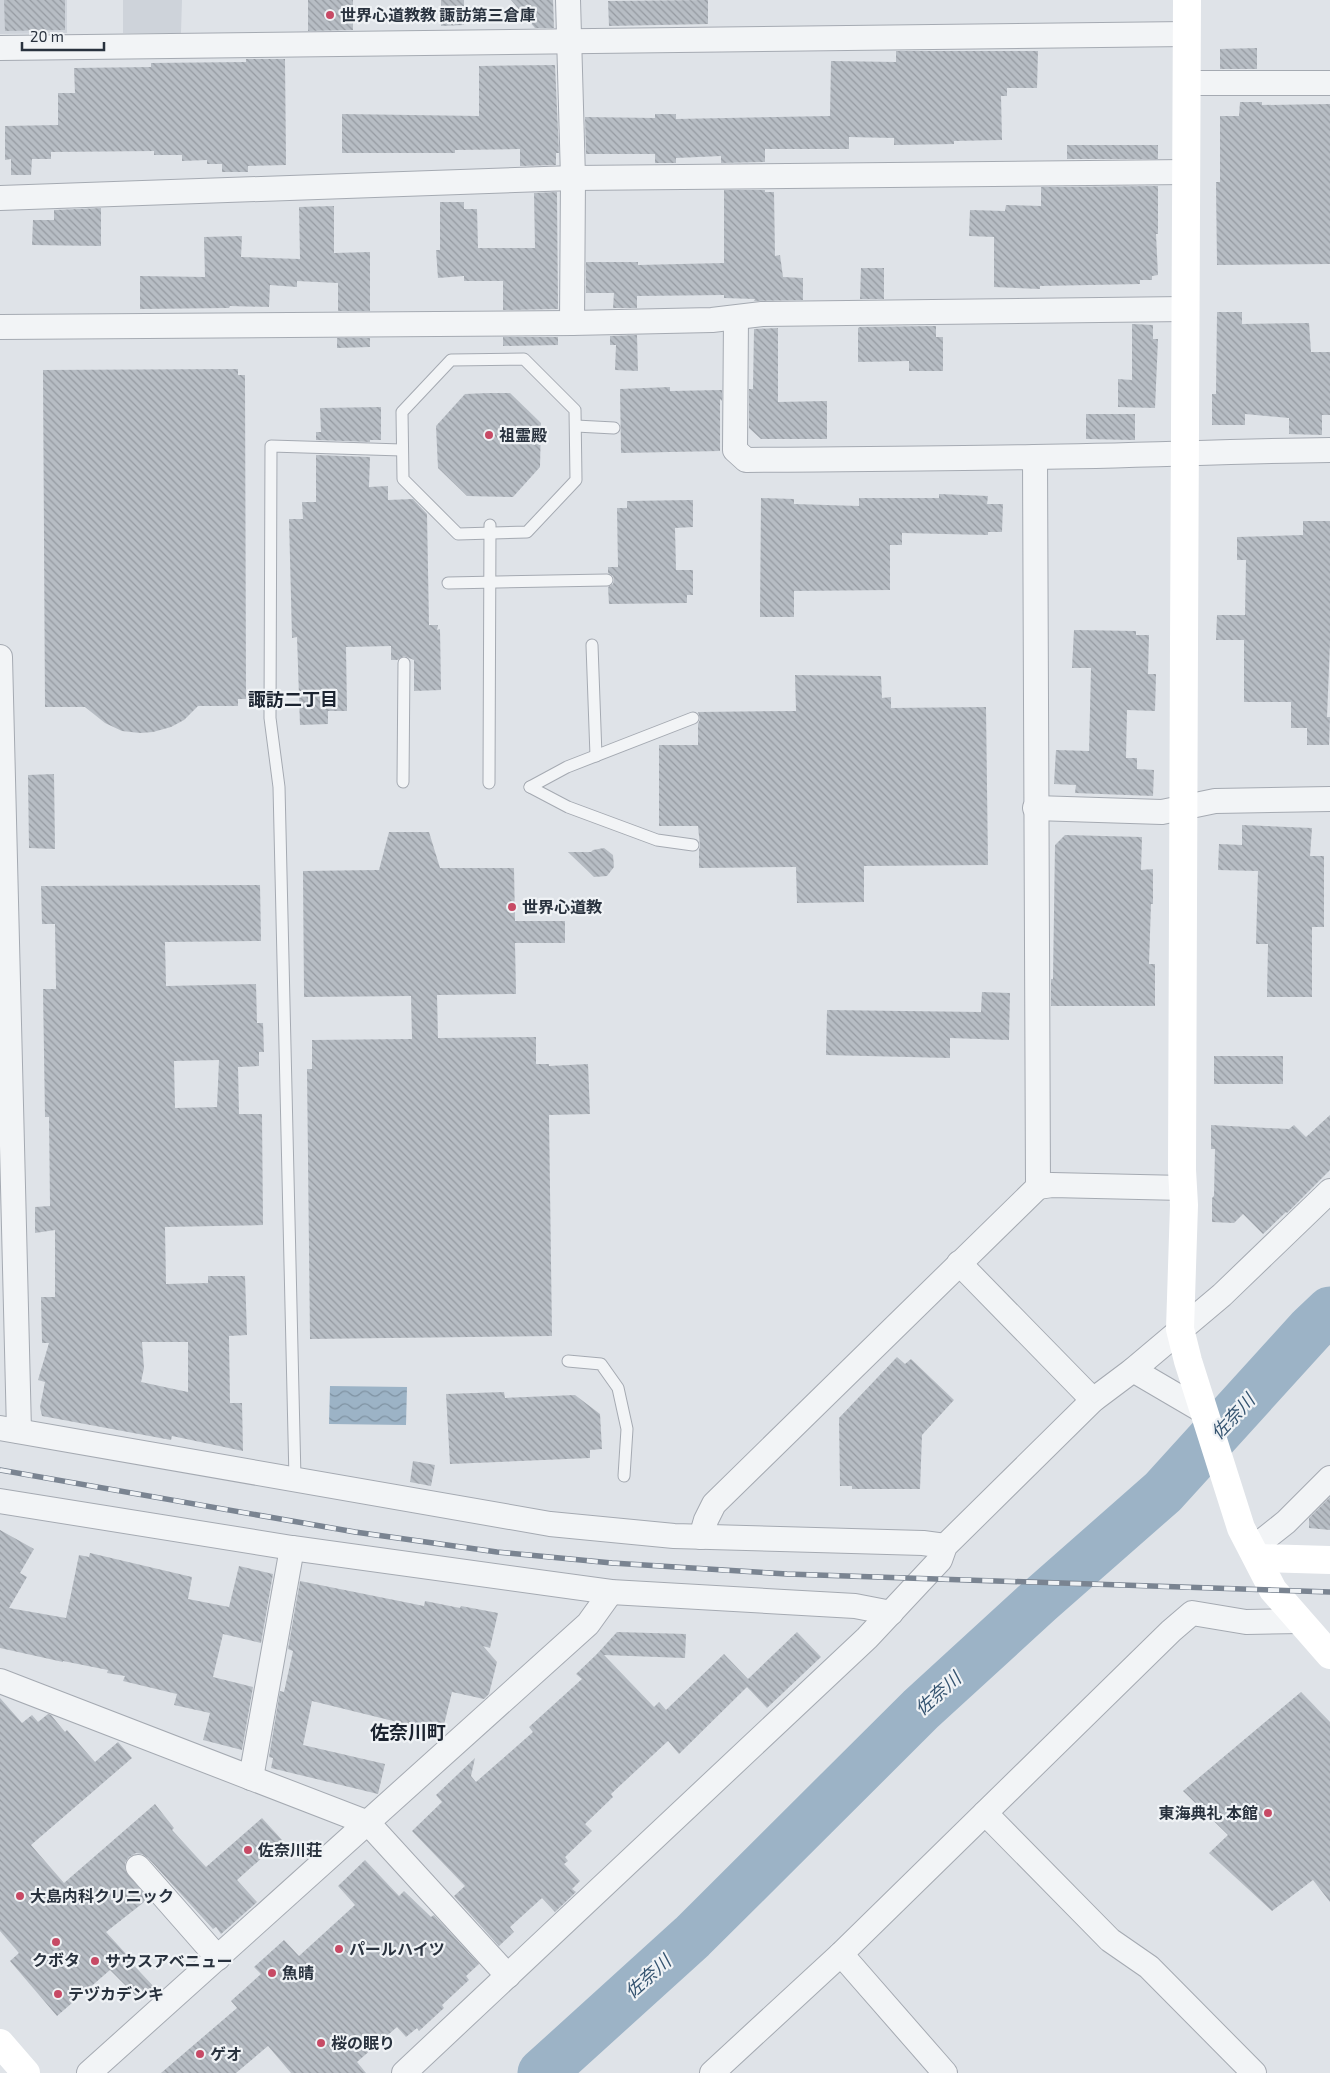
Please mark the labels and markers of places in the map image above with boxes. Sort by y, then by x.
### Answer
place label: 世界心道教教 諏訪第三倉庫 [340,5,535,24]
marker: 世界心道教教 諏訪第三倉庫 [324,9,336,21]
place label: 祖霊殿 [499,425,547,444]
marker: 祖霊殿 [483,429,495,441]
place label: 世界心道教 [522,897,602,916]
marker: 世界心道教 [506,901,518,913]
place label: 東海典礼 本館 [1159,1803,1258,1822]
marker: 東海典礼 本館 [1262,1807,1274,1819]
place label: 佐奈川荘 [257,1840,322,1859]
marker: 佐奈川荘 [242,1844,254,1856]
place label: 大島内科クリニック [30,1886,174,1905]
marker: 大島内科クリニック [14,1890,26,1902]
marker: クボタ [50,1936,62,1948]
place label: パールハイツ [349,1939,445,1958]
marker: パールハイツ [333,1943,345,1955]
place label: クボタ [32,1950,80,1969]
place label: サウスアベニュー [105,1951,233,1970]
marker: サウスアベニュー [89,1955,101,1967]
place label: 魚晴 [282,1963,314,1982]
marker: 魚晴 [266,1967,278,1979]
place label: テヅカデンキ [68,1984,164,2003]
marker: テヅカデンキ [52,1988,64,2000]
place label: 桜の眠り [331,2033,395,2052]
marker: 桜の眠り [315,2037,327,2049]
place label: ゲオ [210,2044,242,2063]
marker: ゲオ [194,2048,206,2060]

